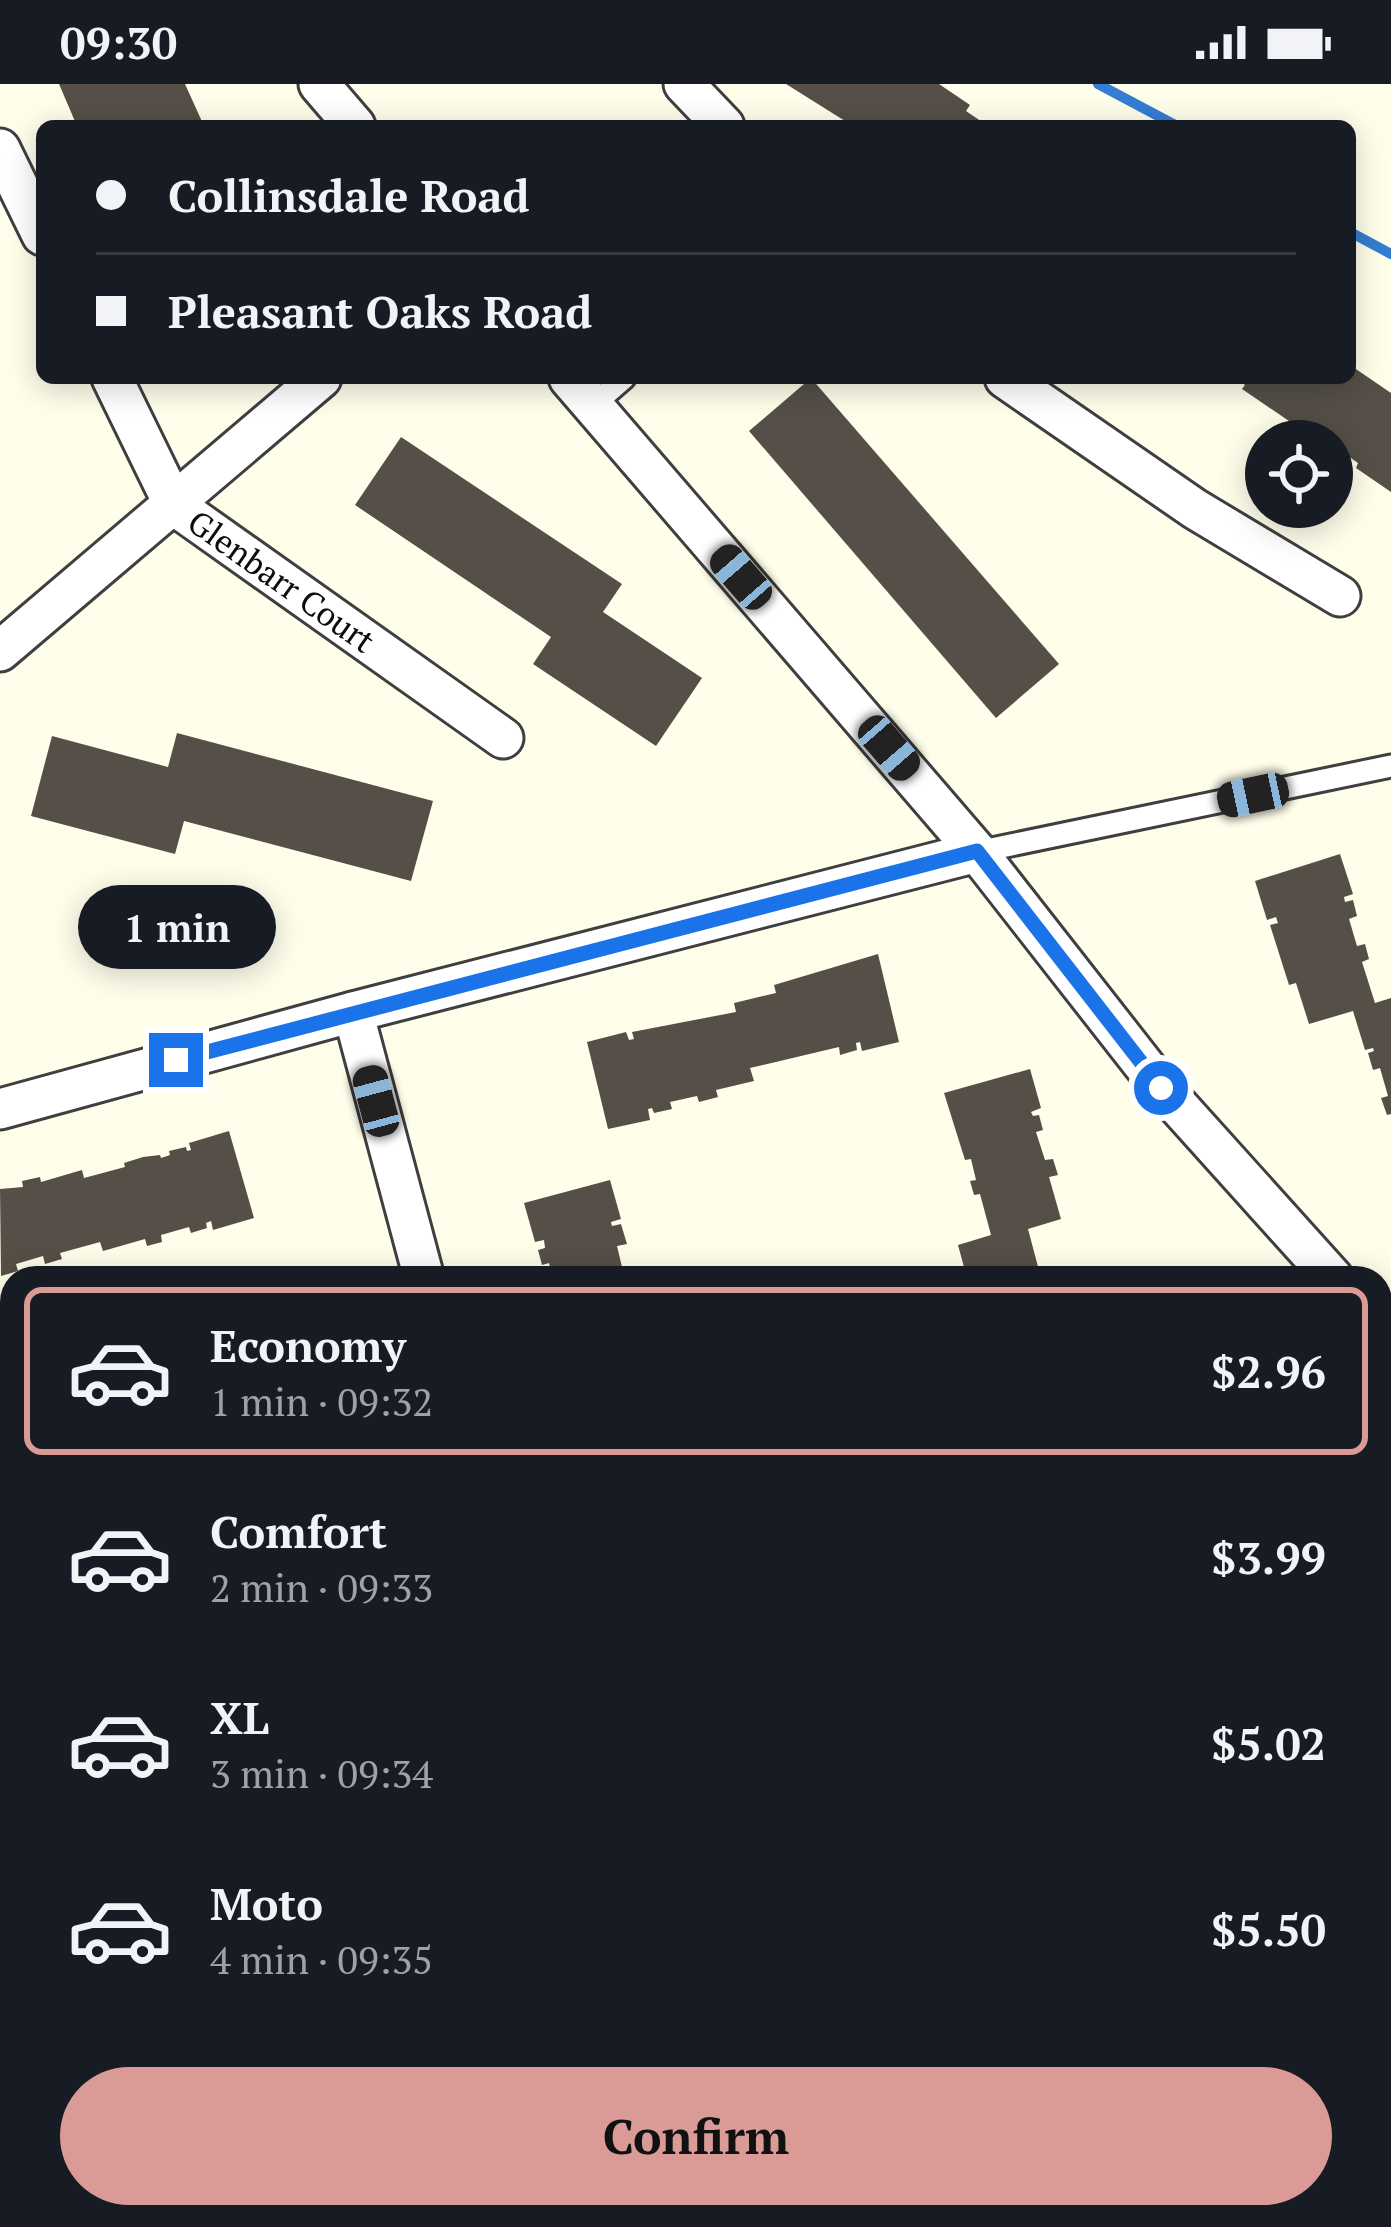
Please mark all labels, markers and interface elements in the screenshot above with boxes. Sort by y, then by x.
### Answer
text: 09:30 [60,12,177,72]
text: Collinsdale Road [168,165,530,225]
text: Pleasant Oaks Road [168,281,592,341]
map controls [1245,420,1353,528]
button: locate [1245,420,1353,528]
street label: Glenbarr Court [180,500,384,662]
car [704,538,778,616]
car [852,709,926,787]
car [1214,770,1292,820]
callout: 1 min [77,886,275,970]
text: 1 min [124,901,230,953]
route end [149,1033,203,1087]
route start [1134,1061,1188,1115]
car [349,1062,403,1140]
text: Economy [210,1315,406,1375]
icon: car [66,1317,174,1425]
text: $2.96 [1211,1341,1326,1401]
text: 1 min · 09:32 [210,1375,433,1427]
text: Comfort [210,1501,387,1561]
icon: car [66,1503,174,1611]
text: $3.99 [1211,1527,1326,1587]
text: 2 min · 09:33 [210,1561,433,1613]
text: XL [210,1687,269,1747]
icon: car [66,1689,174,1797]
text: $5.02 [1211,1713,1326,1773]
text: 3 min · 09:34 [210,1747,433,1799]
text: Moto [210,1873,323,1933]
icon: car [66,1875,174,1983]
text: $5.50 [1211,1899,1326,1959]
text: 4 min · 09:35 [210,1933,433,1985]
button: Confirm [60,2067,1332,2205]

